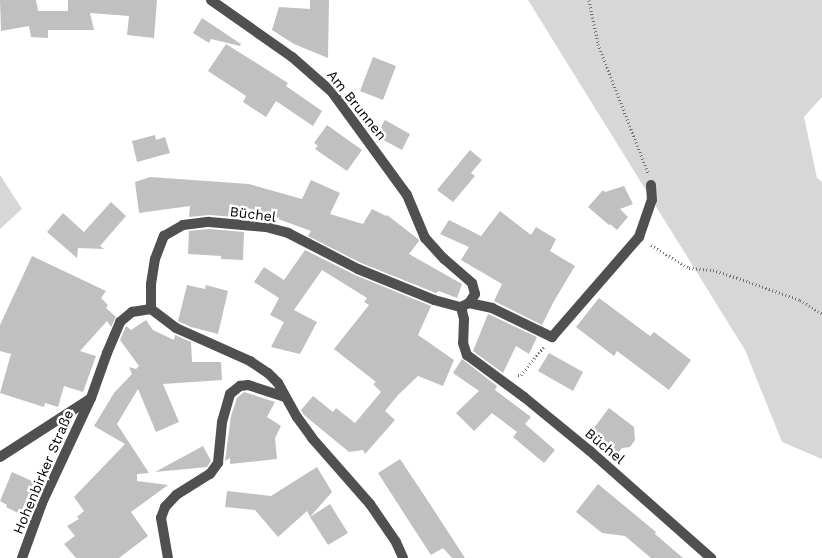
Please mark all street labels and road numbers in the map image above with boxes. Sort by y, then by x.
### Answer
street label: Am Brunnen [324,67,390,143]
street label: Büchel [229,203,277,225]
street label: Hohenbirker Straße [9,407,77,537]
street label: Büchel [582,425,628,467]

